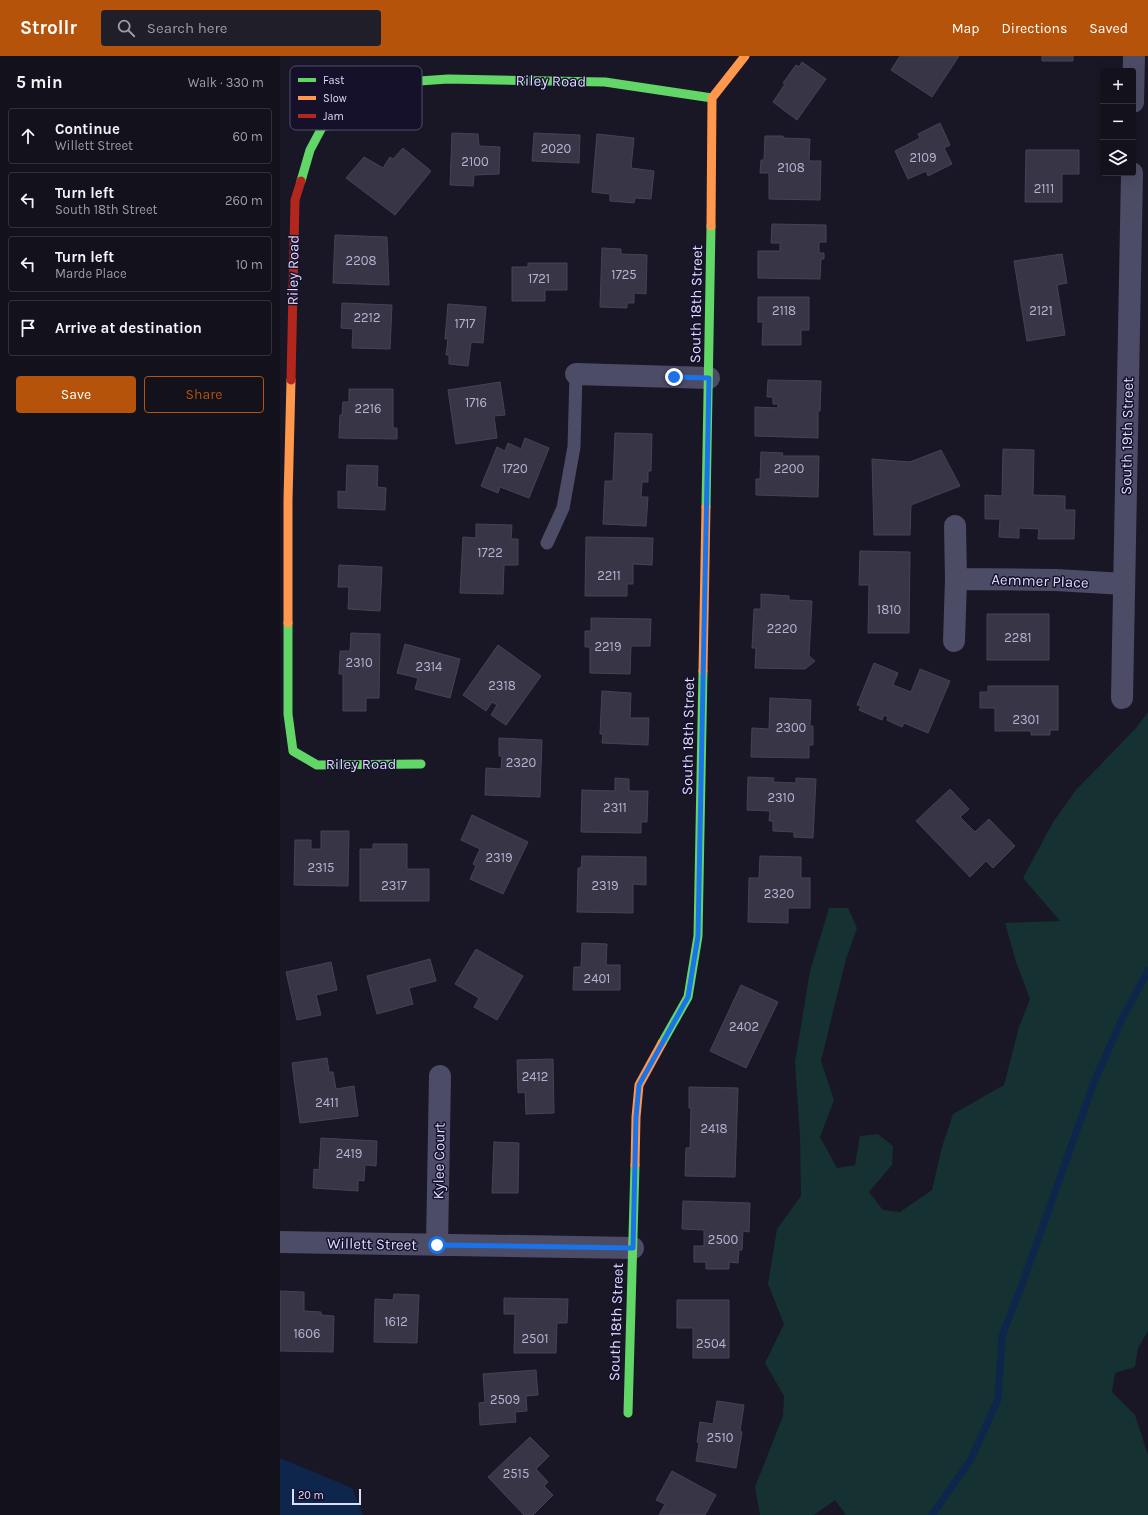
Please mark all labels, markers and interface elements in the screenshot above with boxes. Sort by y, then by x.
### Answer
search box [101,10,381,46]
text: Strollr [20,17,77,39]
icon: search [115,17,137,39]
text: Search here [147,19,228,37]
text: Map [952,20,980,37]
text: Directions [1002,20,1067,37]
text: Saved [1089,20,1128,37]
legend [290,66,422,130]
map controls [1100,68,1136,176]
button: + [1100,68,1136,104]
street label: Riley Road [516,71,586,91]
text: 5 min [16,72,63,92]
text: Fast [323,74,344,87]
text: Walk · 330 m [188,75,264,90]
text: Slow [323,92,347,105]
button: − [1100,104,1136,140]
text: Jam [323,110,344,123]
text: Continue [55,120,120,138]
icon: ahead [17,125,39,147]
text: 60 m [233,129,263,144]
text: Willett Street [55,138,133,153]
button: layers [1100,140,1136,176]
house number: 2020 [541,141,572,156]
house number: 2109 [909,150,937,165]
house number: 2100 [461,154,489,169]
house number: 2108 [777,160,805,175]
house number: 2111 [1034,181,1054,196]
text: Turn left [55,184,114,202]
icon: left [17,189,39,211]
text: 260 m [225,193,263,208]
text: South 18th Street [55,202,157,217]
street label: Riley Road [283,235,303,305]
street label: South 18th Street [686,244,706,363]
text: Turn left [55,248,114,266]
icon: left [17,253,39,275]
house number: 2208 [346,253,376,268]
text: 10 m [236,257,263,272]
text: Marde Place [55,266,127,281]
house number: 1725 [611,267,637,282]
house number: 1721 [528,271,550,286]
house number: 2118 [772,303,796,318]
house number: 2121 [1029,303,1053,318]
house number: 2212 [354,310,380,325]
house number: 1717 [455,316,475,331]
icon: arrive [17,317,39,339]
text: Arrive at destination [55,319,202,337]
route end [665,368,683,386]
button: Save [16,376,136,413]
button: Share [144,376,264,413]
street label: South 19th Street [1117,377,1137,495]
house number: 1716 [465,395,487,410]
house number: 2216 [355,401,381,416]
house number: 1720 [502,461,528,476]
house number: 2200 [774,461,805,476]
house number: 1722 [477,545,503,560]
house number: 2211 [597,568,621,583]
street label: Aemmer Place [991,570,1089,592]
house number: 1810 [877,602,901,617]
house number: 2220 [767,621,797,636]
house number: 2281 [1004,630,1032,645]
house number: 2219 [595,639,621,654]
house number: 2310 [345,655,373,670]
house number: 2314 [416,659,442,674]
street label: South 18th Street [678,676,698,795]
house number: 2318 [488,678,516,693]
house number: 2301 [1012,712,1040,727]
house number: 2300 [776,720,807,735]
street label: Riley Road [326,755,396,773]
house number: 2320 [506,755,537,770]
house number: 2310 [767,790,795,805]
house number: 2311 [603,800,627,815]
house number: 2319 [485,850,513,865]
house number: 2315 [308,860,334,875]
house number: 2317 [381,878,407,893]
house number: 2319 [591,878,619,893]
house number: 2320 [764,886,795,901]
house number: 2401 [584,971,610,986]
house number: 2402 [729,1019,759,1034]
house number: 2412 [522,1069,548,1084]
house number: 2411 [315,1095,339,1110]
house number: 2418 [700,1121,728,1136]
street label: Kylee Court [429,1122,449,1200]
house number: 2419 [336,1146,362,1161]
house number: 2500 [708,1232,738,1247]
street label: Willett Street [327,1234,418,1254]
route start [428,1236,446,1254]
street label: South 18th Street [605,1262,627,1381]
house number: 1612 [384,1314,408,1329]
house number: 1606 [294,1326,320,1341]
house number: 2501 [522,1331,548,1346]
house number: 2504 [696,1336,726,1351]
house number: 2509 [490,1392,520,1407]
house number: 2510 [707,1430,734,1445]
house number: 2515 [503,1466,529,1481]
scale bar [292,1487,361,1506]
text: 20 m [298,1489,324,1502]

